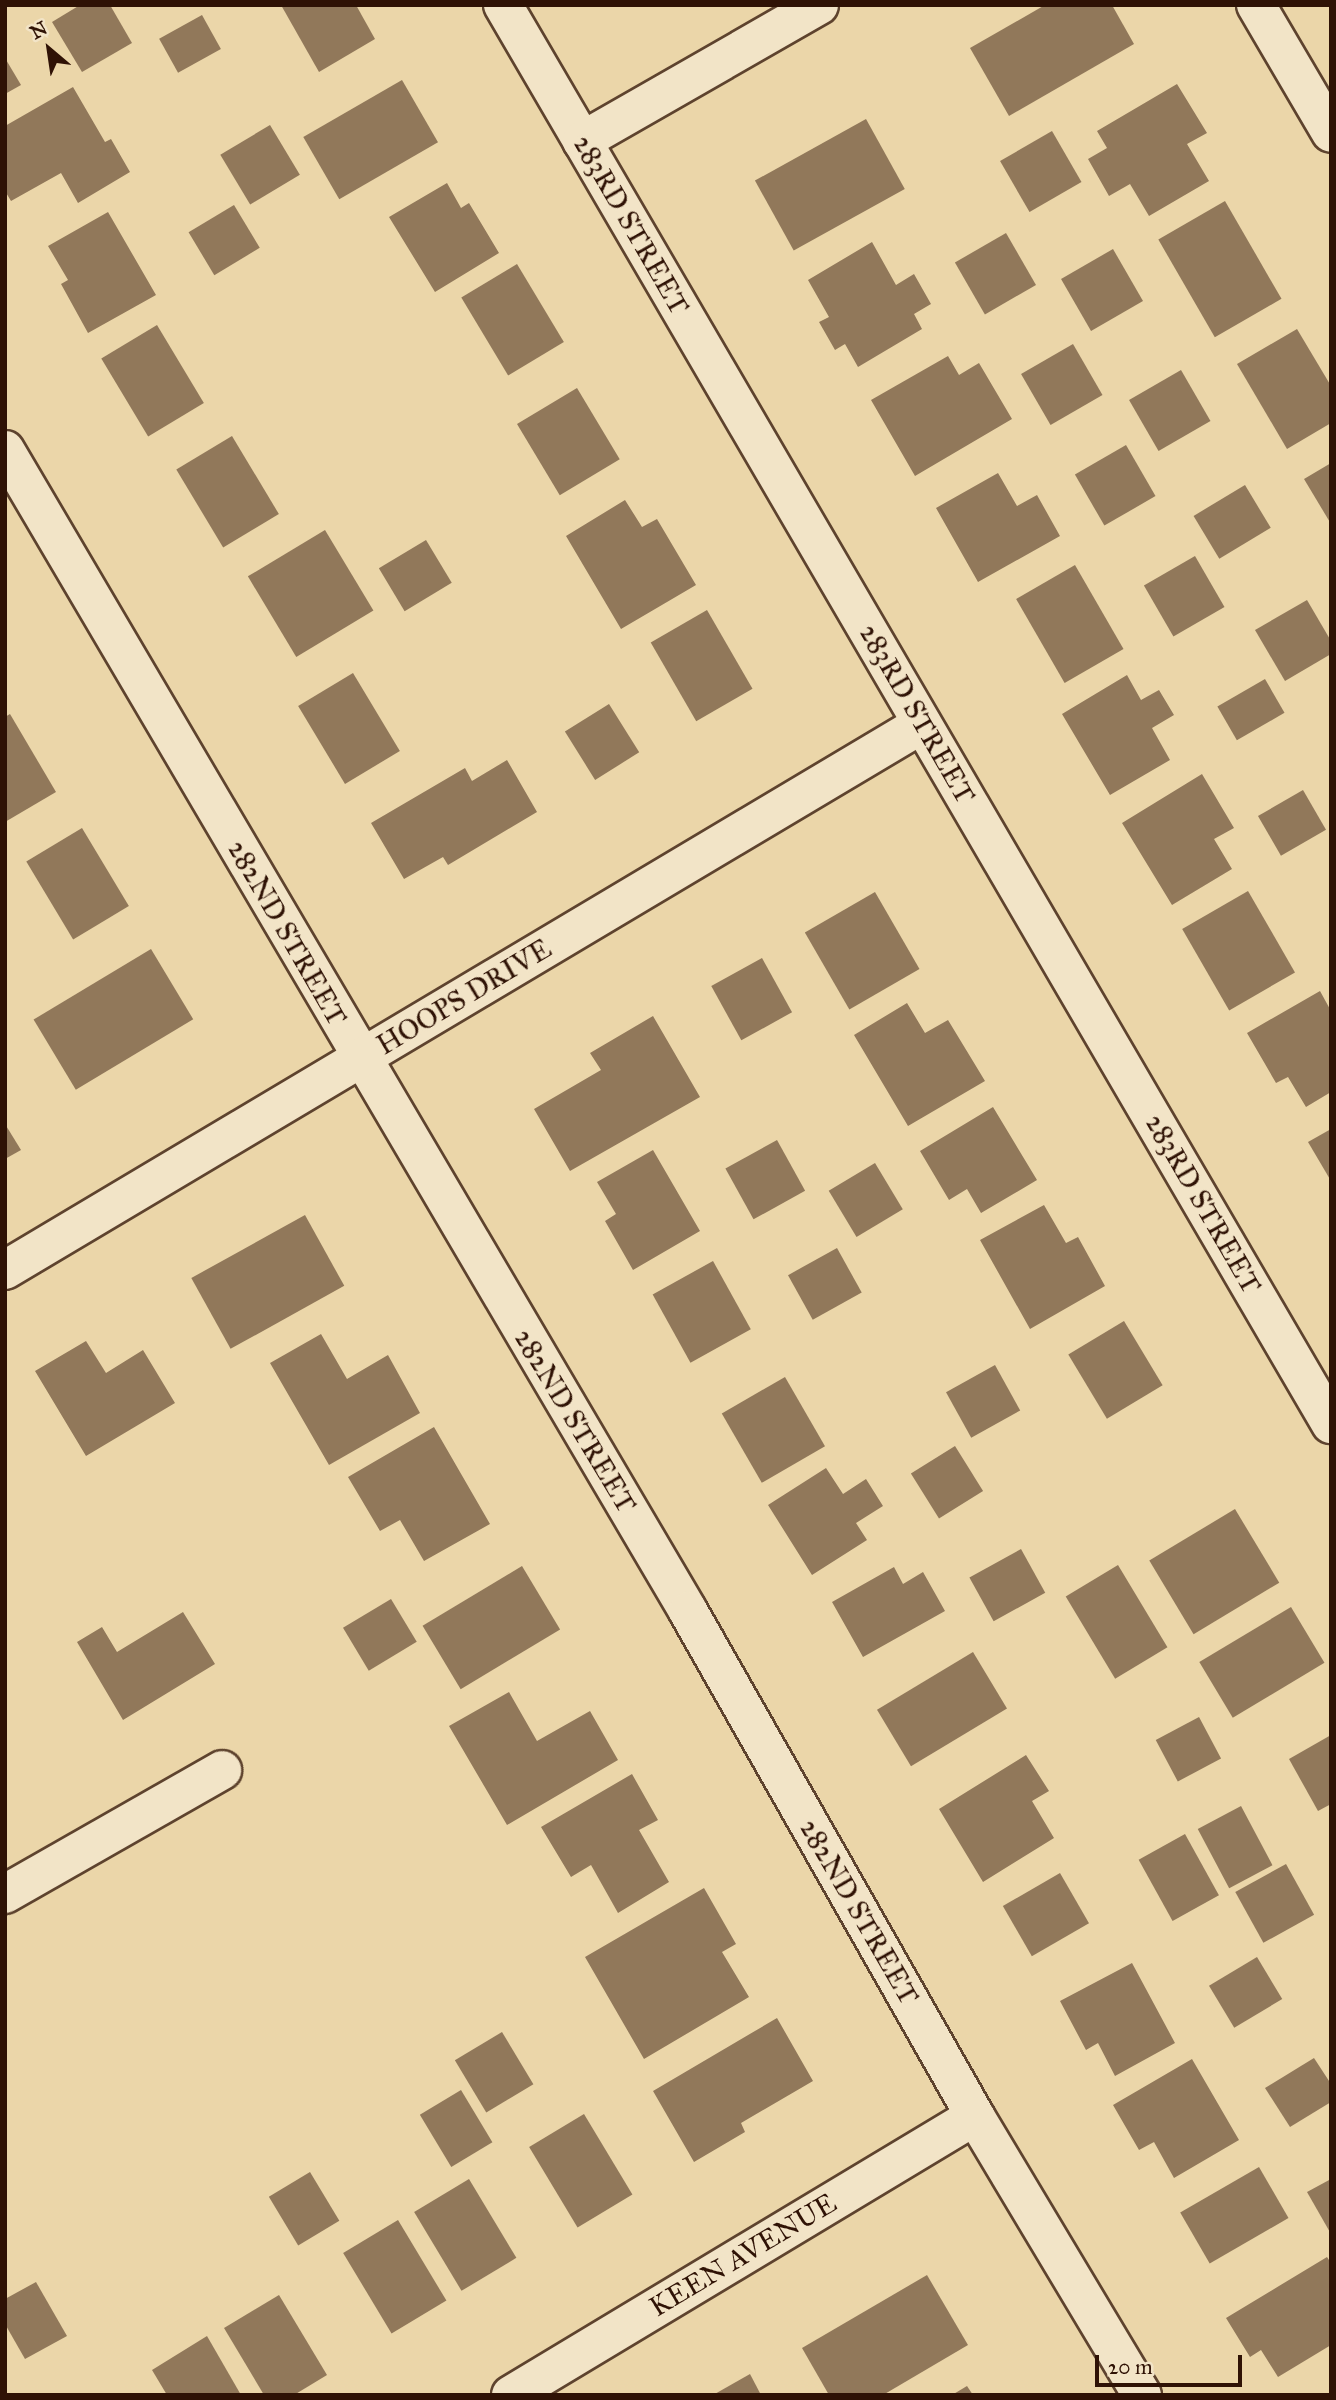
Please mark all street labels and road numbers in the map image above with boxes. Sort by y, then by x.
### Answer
street label: 283RD STREET [566,129,696,321]
street label: 283RD STREET [852,618,982,810]
street label: 282ND STREET [220,834,354,1032]
street label: HOOPS DRIVE [371,932,557,1062]
street label: 283RD STREET [1138,1108,1268,1300]
street label: 282ND STREET [507,1323,643,1519]
street label: 282ND STREET [792,1813,926,2011]
street label: KEEN AVENUE [644,2186,842,2324]

